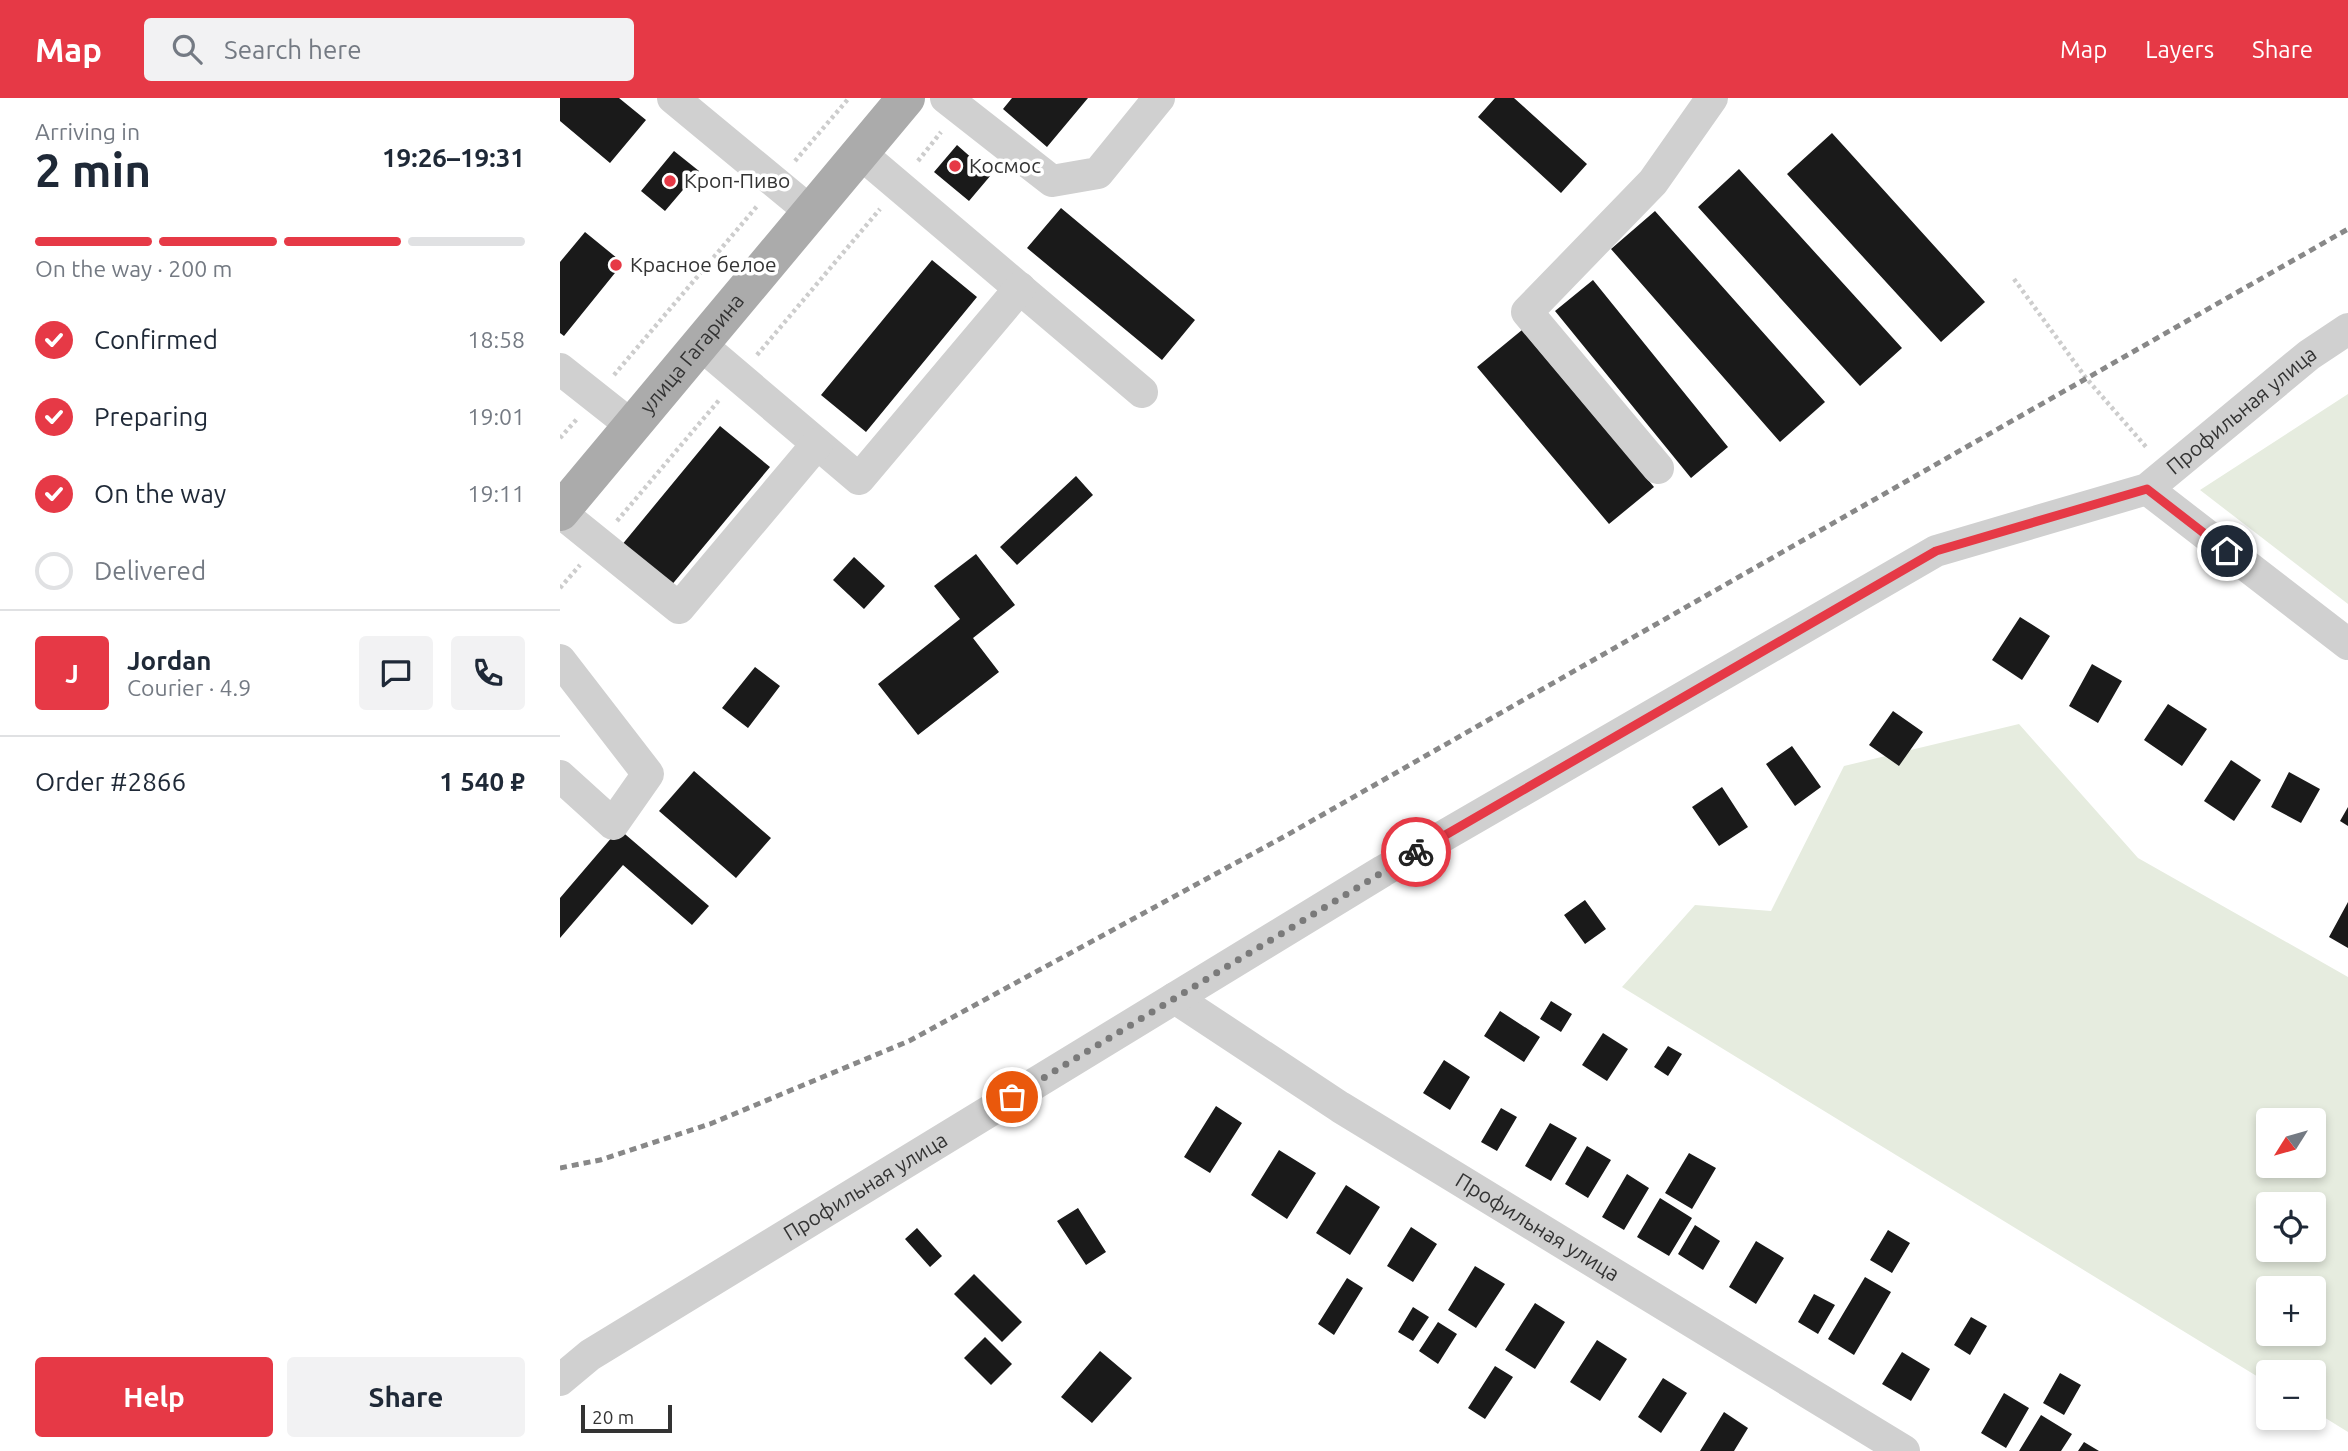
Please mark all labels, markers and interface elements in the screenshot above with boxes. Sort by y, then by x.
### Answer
search box [144,18,634,81]
icon: search [168,30,206,68]
text: Map [35,31,102,68]
text: Search here [224,35,362,64]
text: Map [2060,36,2107,63]
text: Layers [2145,36,2214,63]
text: Share [2252,36,2313,63]
text: Arriving in [35,119,140,144]
text: 19:26–19:31 [382,143,525,172]
text: 2 min [35,144,151,196]
place label: Космос [969,153,1041,177]
marker: Космос [947,158,963,174]
place label: Кроп-Пиво [684,168,790,192]
marker: Кроп-Пиво [662,173,678,189]
place label: Красное белое [630,252,777,276]
text: On the way · 200 m [35,256,232,281]
marker: Красное белое [608,257,624,273]
street label: улица Гагарина [634,289,748,418]
icon: check [35,321,73,359]
text: Confirmed [94,325,218,354]
text: 18:58 [467,327,525,352]
street label: Профильная улица [2161,341,2321,479]
icon: check [35,398,73,436]
text: Preparing [94,402,208,431]
text: 19:01 [467,404,525,429]
icon: check [35,475,73,513]
text: On the way [94,479,226,508]
text: 19:11 [467,481,525,506]
pin [2197,521,2257,581]
icon: home [2208,532,2246,570]
text: Delivered [94,556,206,585]
button: chat [359,636,433,710]
button: phone [451,636,525,710]
text: Jordan [127,646,212,675]
text: J [65,659,79,688]
text: Courier · 4.9 [127,675,251,700]
text: Order #2866 [35,767,186,796]
text: 1 540 ₽ [439,767,525,796]
courier [1381,817,1451,887]
icon: bike [1397,833,1435,871]
pin [982,1067,1042,1127]
icon: bag [993,1078,1031,1116]
north arrow [2256,1108,2326,1178]
map controls [2256,1108,2326,1430]
street label: Профильная улица [779,1127,951,1245]
street label: Профильная улица [1452,1168,1624,1286]
button: locate [2256,1192,2326,1262]
button: + [2256,1276,2326,1346]
button: Help [35,1357,273,1437]
button: Share [287,1357,525,1437]
button: − [2256,1360,2326,1430]
scale bar [581,1402,672,1434]
text: 20 m [592,1406,634,1428]

